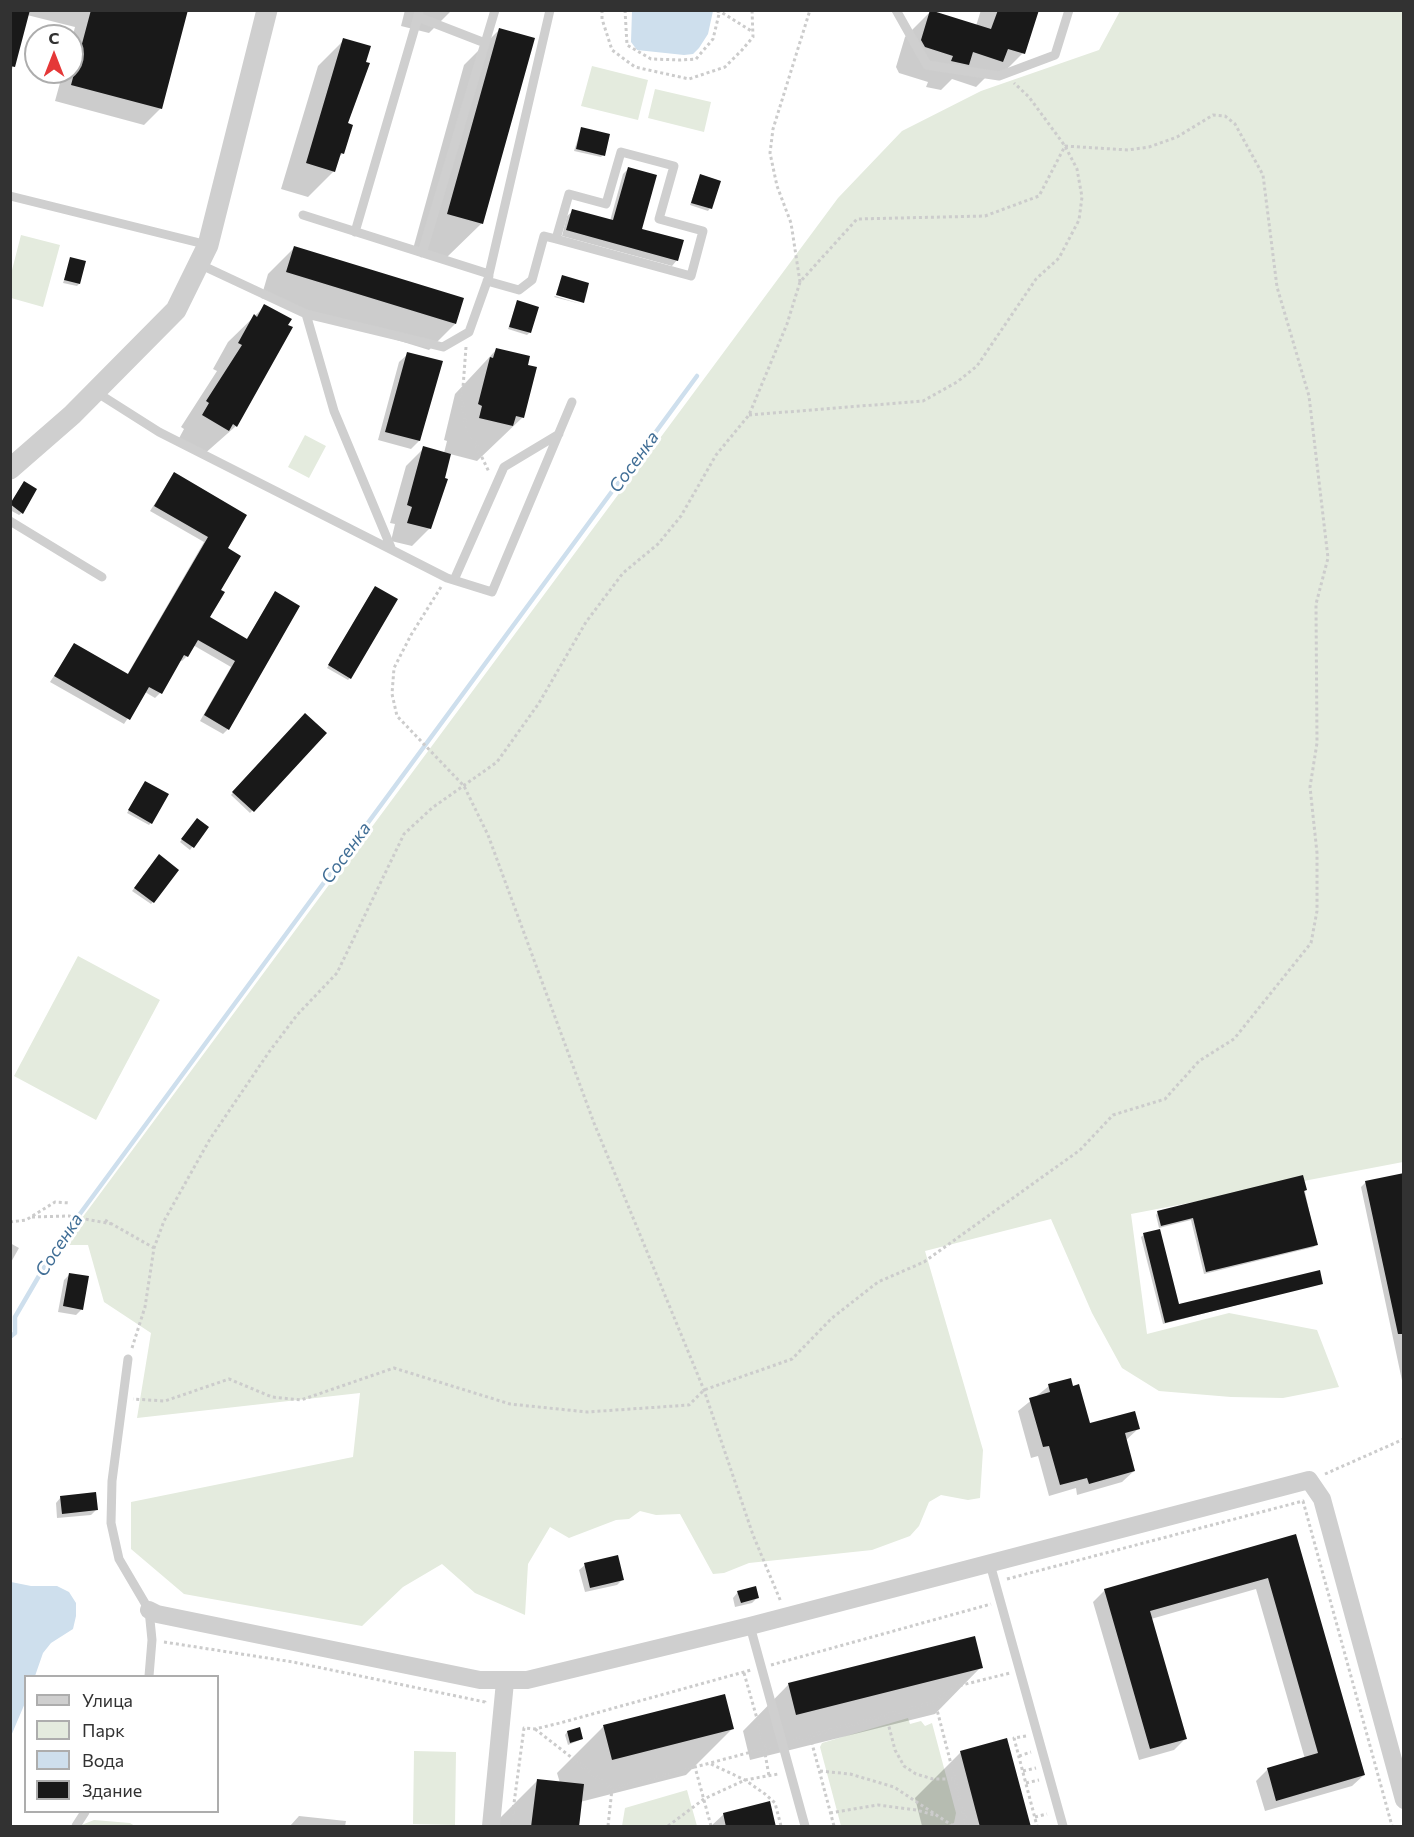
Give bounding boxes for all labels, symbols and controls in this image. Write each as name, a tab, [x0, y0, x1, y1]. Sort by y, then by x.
north arrow	[24, 24, 84, 84]
text: С	[49, 28, 59, 47]
water label: Сосенка	[604, 427, 664, 497]
water label: Сосенка	[316, 818, 376, 888]
water label: Сосенка	[31, 1209, 87, 1281]
legend	[24, 1675, 219, 1813]
text: Улица	[82, 1689, 133, 1711]
text: Парк	[82, 1719, 125, 1741]
text: Вода	[82, 1749, 124, 1771]
text: Здание	[82, 1779, 142, 1801]

